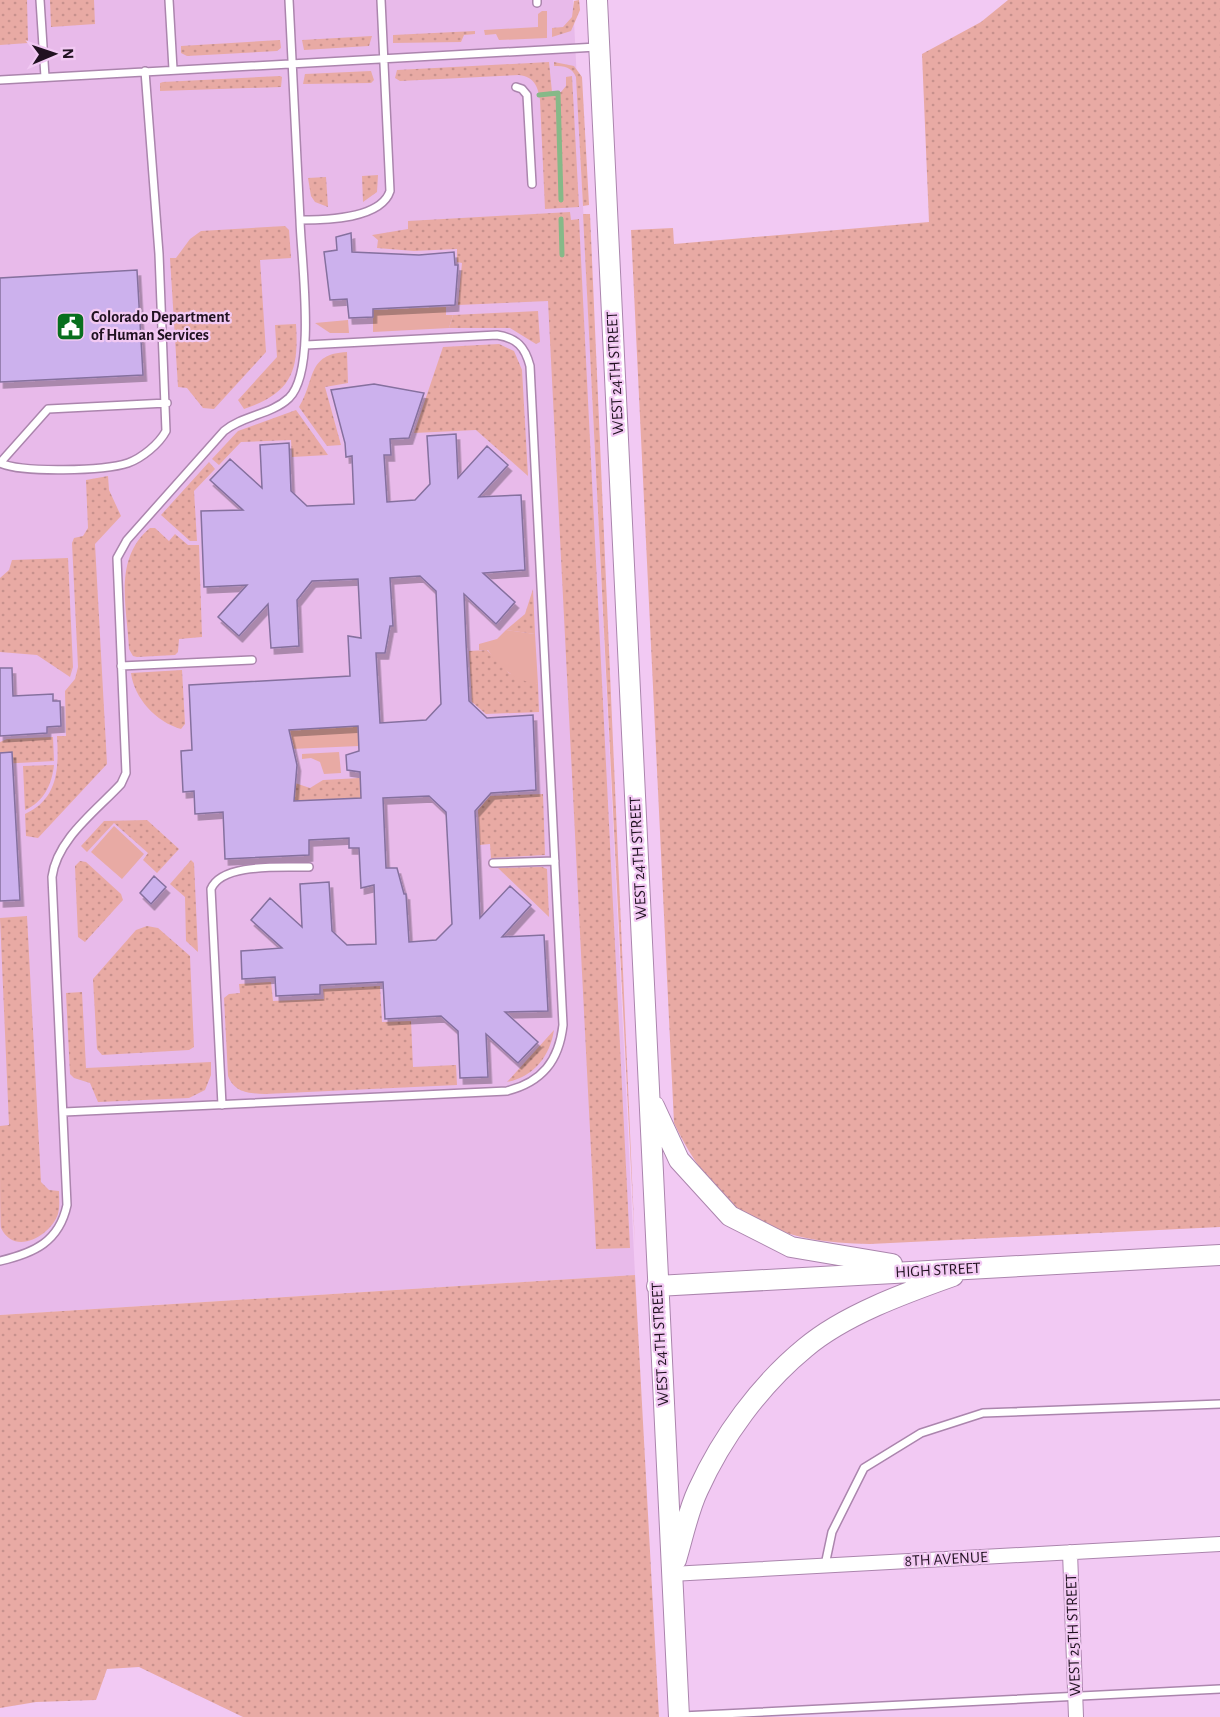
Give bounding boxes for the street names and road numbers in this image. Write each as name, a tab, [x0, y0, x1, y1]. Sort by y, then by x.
street label: WEST 24TH STREET	[604, 311, 626, 435]
street label: WEST 24TH STREET	[627, 796, 649, 920]
street label: HIGH STREET	[895, 1260, 981, 1280]
street label: WEST 24TH STREET	[649, 1282, 671, 1406]
street label: 8TH AVENUE	[904, 1549, 988, 1569]
street label: WEST 25TH STREET	[1063, 1573, 1083, 1696]

